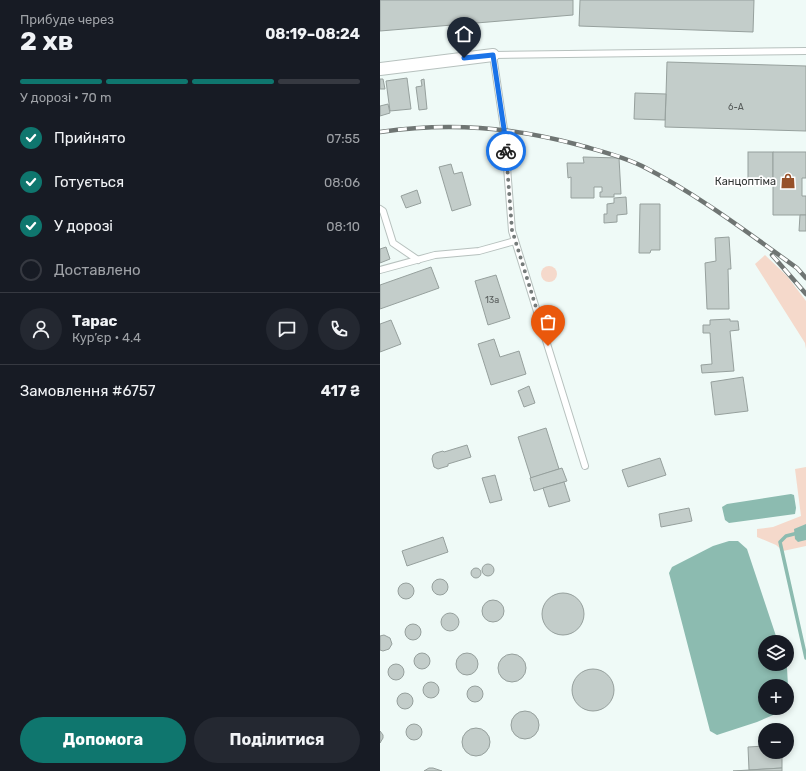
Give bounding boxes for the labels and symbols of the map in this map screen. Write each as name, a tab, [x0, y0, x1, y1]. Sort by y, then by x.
pin	[447, 17, 481, 58]
house number: 6-А	[728, 102, 744, 112]
courier	[486, 131, 526, 171]
shop icon: Канцоптіма	[779, 172, 797, 190]
place label: Канцоптіма	[715, 175, 776, 188]
house number: 13а	[485, 295, 499, 305]
pin	[531, 305, 565, 346]

